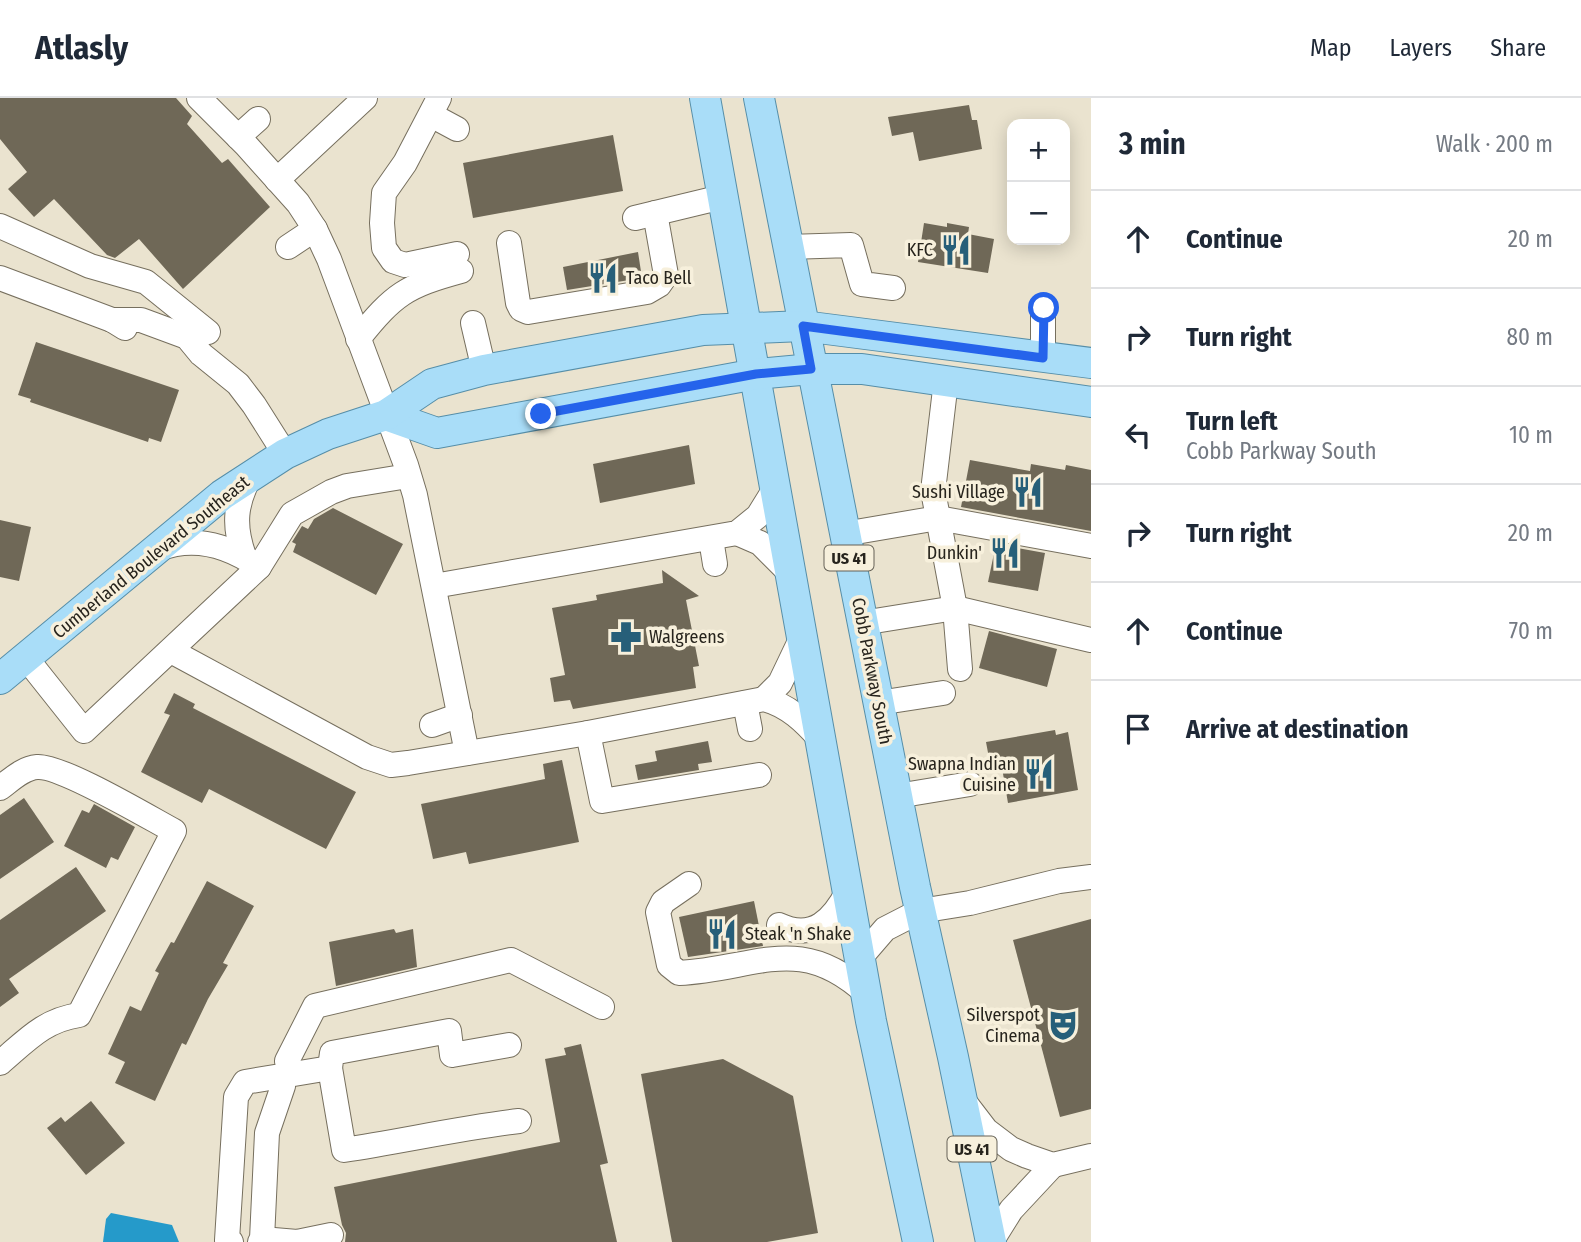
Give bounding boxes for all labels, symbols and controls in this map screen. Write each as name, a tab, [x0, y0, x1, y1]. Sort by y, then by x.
text: Atlasly	[35, 28, 128, 68]
text: Map	[1310, 34, 1352, 62]
text: Layers	[1390, 34, 1452, 62]
text: Share	[1490, 34, 1546, 62]
map controls	[1007, 119, 1070, 245]
button: +	[1007, 119, 1070, 182]
text: 3 min	[1119, 126, 1186, 162]
text: Walk · 200 m	[1436, 130, 1553, 158]
button: −	[1007, 182, 1070, 245]
icon: ahead	[1119, 220, 1157, 258]
text: Continue	[1186, 224, 1283, 255]
text: 20 m	[1508, 225, 1553, 253]
restaurant icon: KFC	[939, 233, 973, 267]
place label: KFC	[907, 239, 933, 261]
restaurant icon: Taco Bell	[586, 261, 620, 295]
place label: Taco Bell	[626, 267, 692, 289]
route start	[1028, 292, 1059, 323]
icon: right	[1119, 318, 1157, 356]
text: Turn right	[1186, 322, 1292, 353]
text: 80 m	[1506, 323, 1553, 351]
route end	[525, 398, 556, 429]
text: Turn left	[1186, 406, 1278, 437]
icon: left	[1119, 416, 1157, 454]
text: 10 m	[1509, 421, 1553, 449]
text: Cobb Parkway South	[1186, 437, 1377, 465]
street label: Cumberland Boulevard Southeast	[48, 471, 254, 643]
restaurant icon: Sushi Village	[1011, 475, 1045, 509]
place label: Sushi Village	[912, 481, 1005, 503]
icon: right	[1119, 514, 1157, 552]
text: Turn right	[1186, 518, 1292, 549]
text: 20 m	[1508, 519, 1553, 547]
restaurant icon: Dunkin'	[988, 536, 1022, 570]
place label: Dunkin'	[927, 542, 982, 564]
road number: US 41	[824, 545, 874, 570]
street label: Cobb Parkway South	[847, 596, 897, 746]
icon: ahead	[1119, 612, 1157, 650]
text: Continue	[1186, 616, 1283, 647]
text: 70 m	[1509, 617, 1553, 645]
pharmacy icon: Walgreens	[609, 620, 643, 654]
place label: Walgreens	[649, 626, 725, 648]
icon: arrive	[1119, 710, 1157, 748]
text: Arrive at destination	[1186, 714, 1409, 745]
place label: Swapna Indian Cuisine	[908, 753, 1016, 796]
restaurant icon: Swapna Indian Cuisine	[1022, 757, 1056, 791]
restaurant icon: Steak 'n Shake	[705, 917, 739, 951]
place label: Steak 'n Shake	[745, 923, 852, 945]
place label: Silverspot Cinema	[966, 1004, 1040, 1047]
theatre icon: Silverspot Cinema	[1046, 1008, 1080, 1042]
road number: US 41	[948, 1136, 996, 1162]

